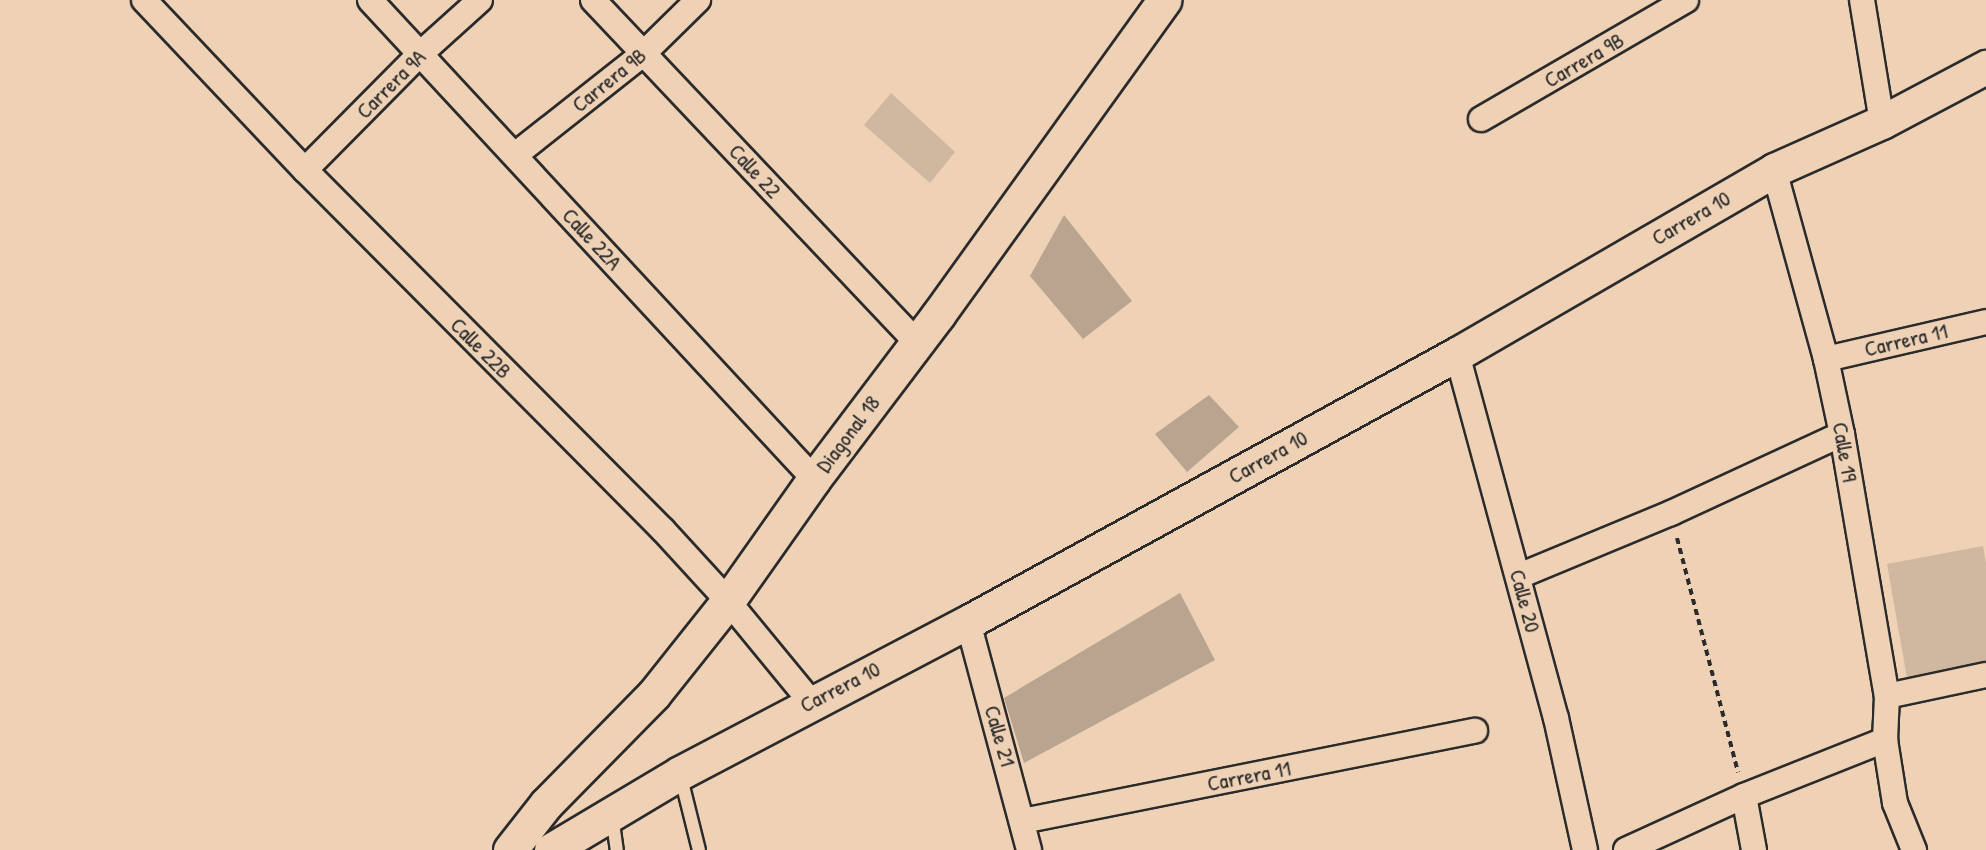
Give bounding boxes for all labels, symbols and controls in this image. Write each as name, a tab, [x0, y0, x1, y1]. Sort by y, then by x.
street label: Carrera 9B	[1539, 27, 1629, 93]
street label: Carrera 9B	[567, 42, 651, 118]
street label: Carrera 9A	[351, 44, 431, 124]
street label: Calle 22	[723, 138, 787, 204]
street label: Carrera 10	[1647, 185, 1735, 251]
street label: Calle 22A	[557, 202, 627, 276]
street label: Calle 22B	[445, 312, 517, 384]
street label: Carrera 11	[1862, 318, 1950, 362]
street label: Diagonal 18	[810, 390, 886, 478]
street label: Calle 19	[1827, 420, 1863, 484]
street label: Carrera 10	[1224, 425, 1312, 489]
street label: Calle 20	[1504, 567, 1546, 635]
street label: Carrera 10	[796, 656, 884, 718]
street label: Calle 21	[979, 702, 1021, 770]
street label: Carrera 11	[1205, 755, 1293, 797]

